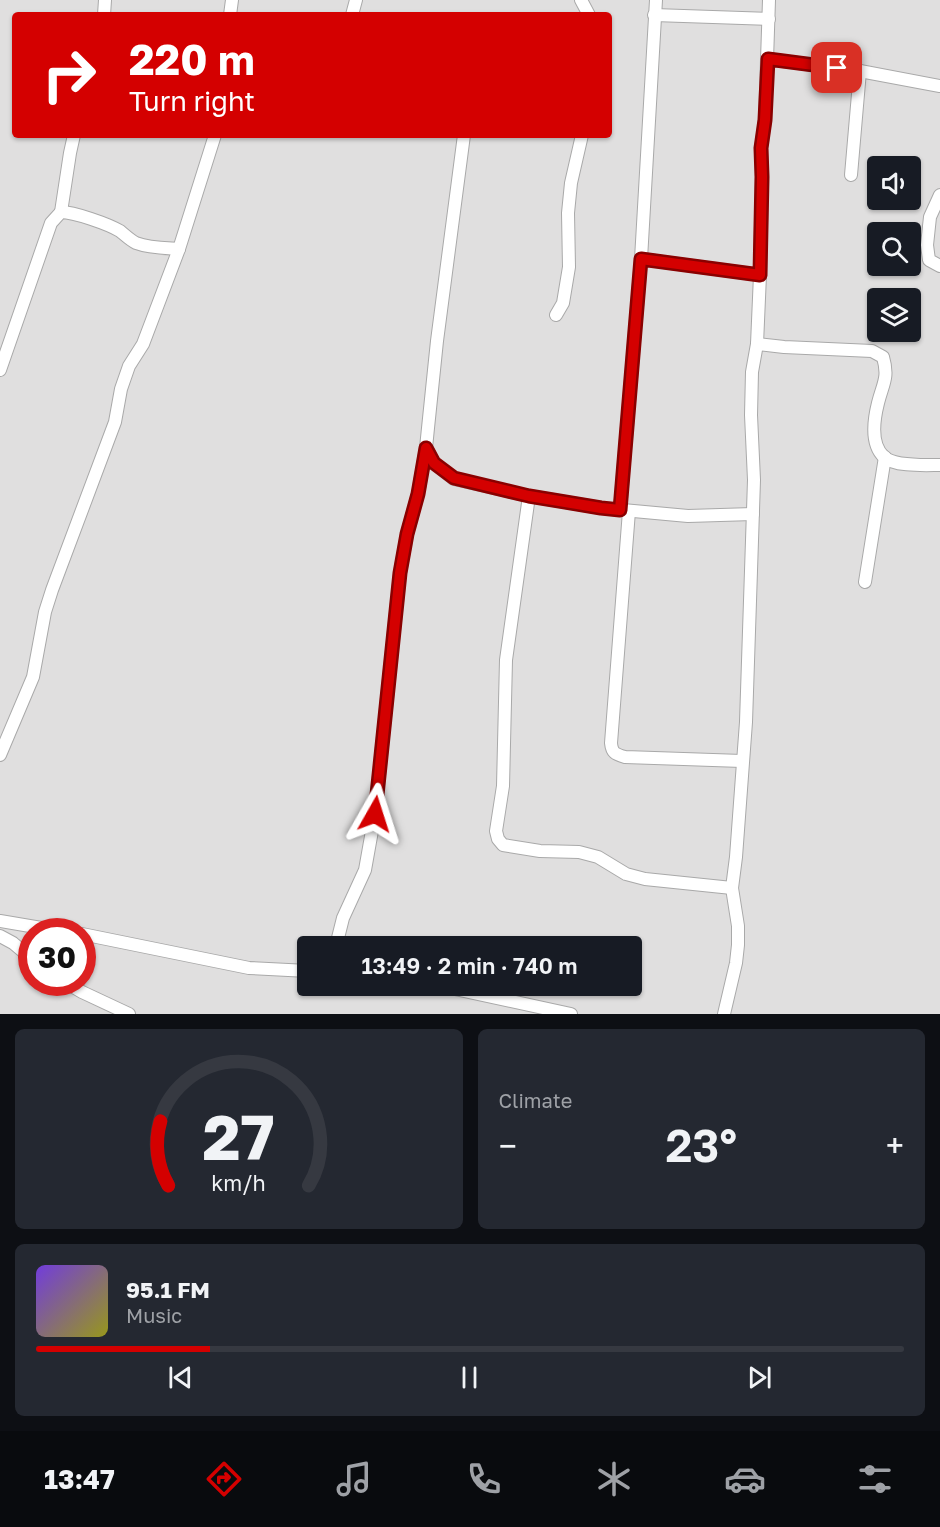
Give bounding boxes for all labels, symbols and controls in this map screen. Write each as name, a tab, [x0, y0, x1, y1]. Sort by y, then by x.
text: 220 m	[129, 34, 255, 84]
icon: right	[30, 36, 108, 114]
pin	[811, 42, 862, 93]
icon: arrive	[820, 51, 853, 84]
text: Turn right	[129, 85, 255, 117]
map controls	[867, 156, 921, 342]
button: sound	[867, 156, 921, 210]
button: search	[867, 222, 921, 276]
button: layers	[867, 288, 921, 342]
position arrow	[343, 782, 407, 846]
speed limit sign: 30	[18, 918, 96, 996]
text: 13:49 · 2 min · 740 m	[361, 952, 578, 979]
text: Climate	[499, 1088, 572, 1112]
text: 27	[203, 1099, 275, 1174]
text: 23°	[665, 1118, 737, 1172]
text: −	[499, 1126, 517, 1165]
text: +	[886, 1126, 904, 1165]
text: km/h	[211, 1170, 266, 1196]
text: 95.1 FM	[126, 1276, 210, 1303]
text: Music	[126, 1303, 182, 1327]
icon: previous	[164, 1361, 197, 1394]
icon: pause	[453, 1361, 486, 1394]
icon: next	[743, 1361, 776, 1394]
icon: directions	[203, 1458, 245, 1500]
icon: music	[333, 1458, 375, 1500]
icon: phone	[463, 1458, 505, 1500]
icon: climate	[593, 1458, 635, 1500]
icon: car	[724, 1458, 766, 1500]
icon: filters	[854, 1458, 896, 1500]
text: 13:47	[44, 1463, 115, 1495]

